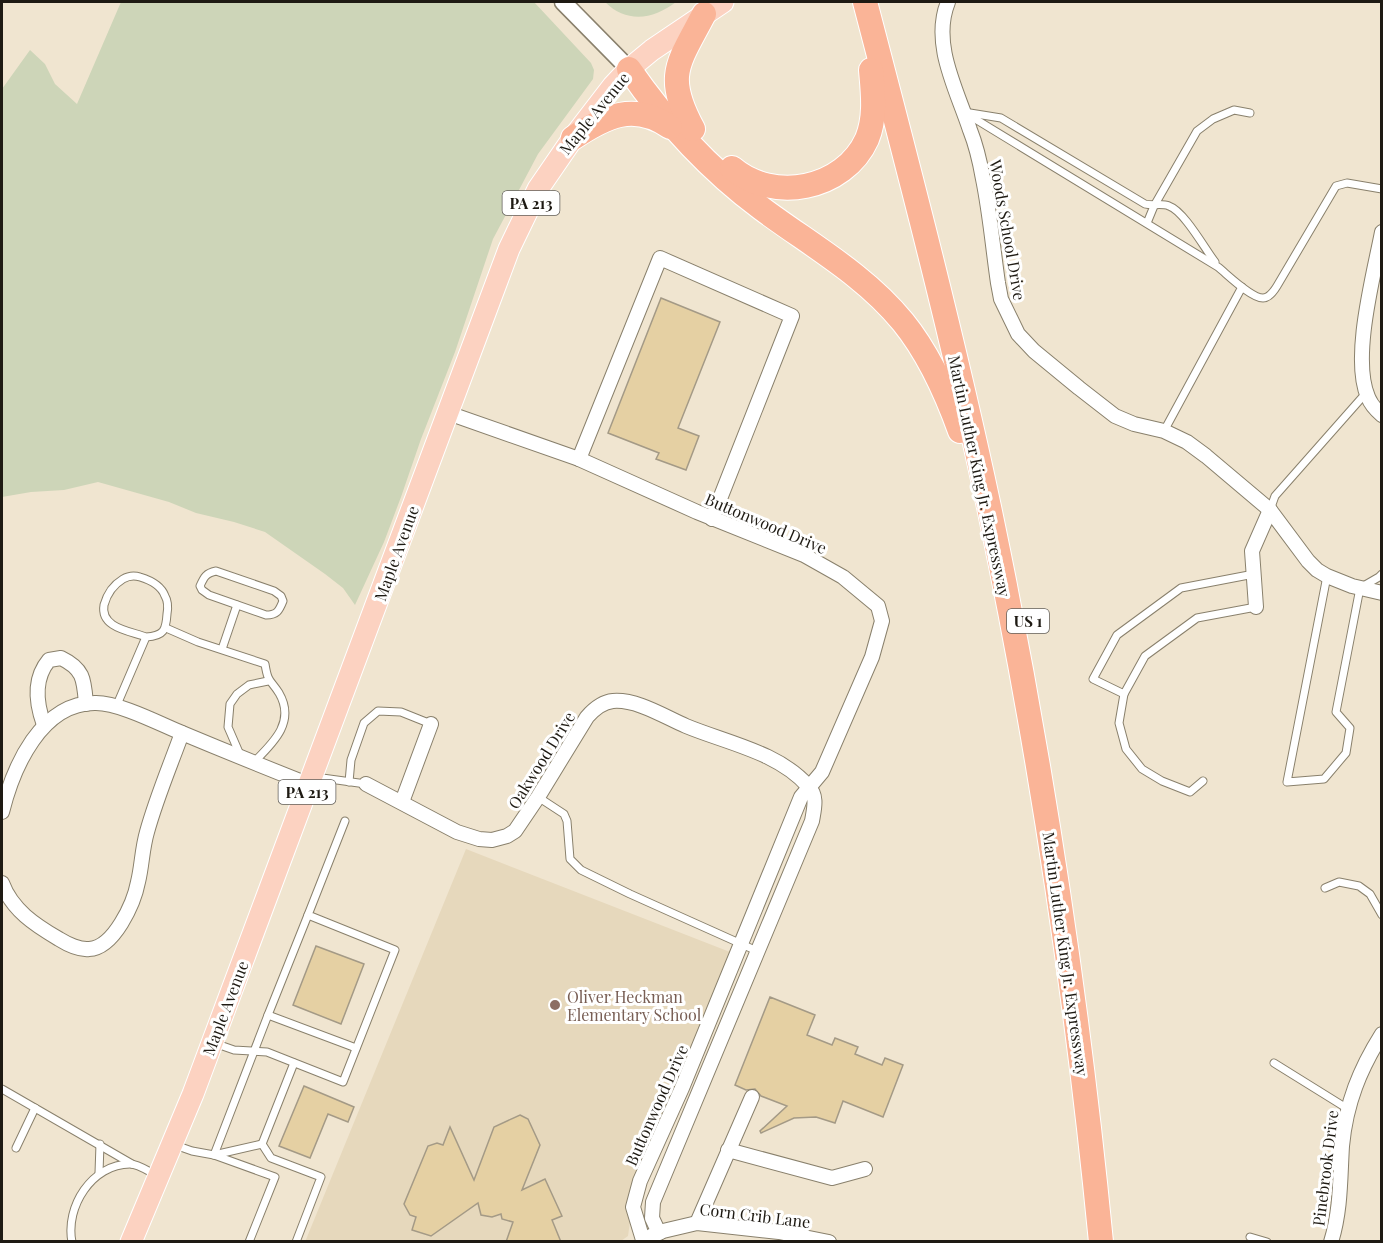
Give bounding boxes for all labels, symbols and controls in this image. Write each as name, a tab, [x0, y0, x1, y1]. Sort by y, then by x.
street label: Maple Avenue	[554, 68, 634, 158]
street label: Woods School Drive	[985, 157, 1031, 302]
road number: PA 213	[502, 191, 560, 215]
street label: Martin Luther King Jr. Expressway	[944, 353, 1016, 599]
street label: Buttonwood Drive	[702, 488, 830, 558]
street label: Maple Avenue	[369, 502, 423, 604]
road number: US 1	[1007, 609, 1049, 633]
street label: Oakwood Drive	[503, 707, 579, 813]
road number: PA 213	[278, 780, 336, 804]
street label: Martin Luther King Jr. Expressway	[1038, 830, 1094, 1078]
street label: Maple Avenue	[197, 958, 253, 1058]
place label: Oliver Heckman Elementary School	[567, 986, 702, 1025]
marker: Oliver Heckman Elementary School	[548, 998, 562, 1012]
street label: Buttonwood Drive	[620, 1041, 692, 1169]
street label: Pinebrook Drive	[1307, 1109, 1343, 1227]
street label: Corn Crib Lane	[699, 1198, 811, 1232]

